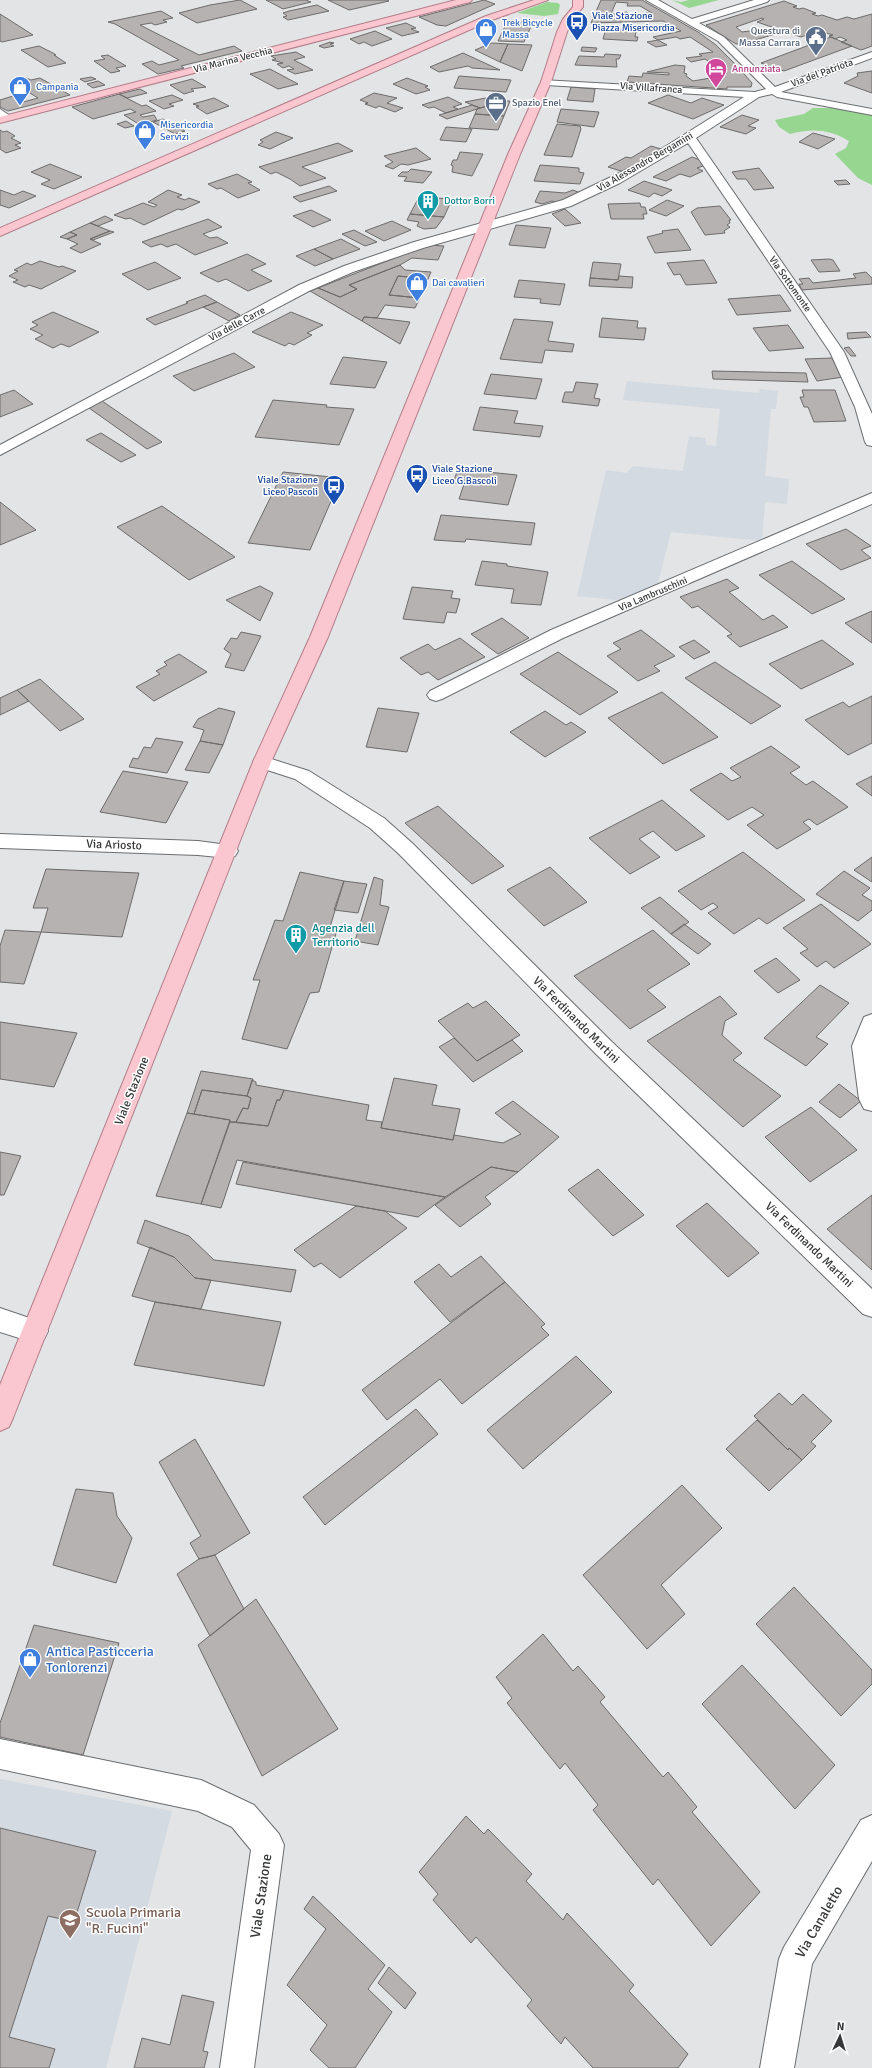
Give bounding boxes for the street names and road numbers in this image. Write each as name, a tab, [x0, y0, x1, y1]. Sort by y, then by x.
street label: Via Marina Vecchia	[192, 44, 274, 76]
street label: Via del Patriota	[789, 56, 855, 90]
street label: Via Villafranca	[619, 80, 683, 96]
street label: Via Alessandro Bergamini	[595, 130, 695, 194]
street label: Via Sottomonte	[766, 254, 814, 314]
street label: Via delle Carre	[207, 304, 267, 344]
street label: Via Lambruschini	[617, 574, 689, 614]
street label: Via Ariosto	[86, 837, 142, 853]
street label: Via Ferdinando Martini	[529, 973, 623, 1067]
street label: Viale Stazione	[111, 1055, 153, 1127]
street label: Via Ferdinando Martini	[762, 1199, 856, 1291]
street label: Viale Stazione	[247, 1853, 275, 1939]
street label: Via Canaletto	[792, 1883, 846, 1961]

